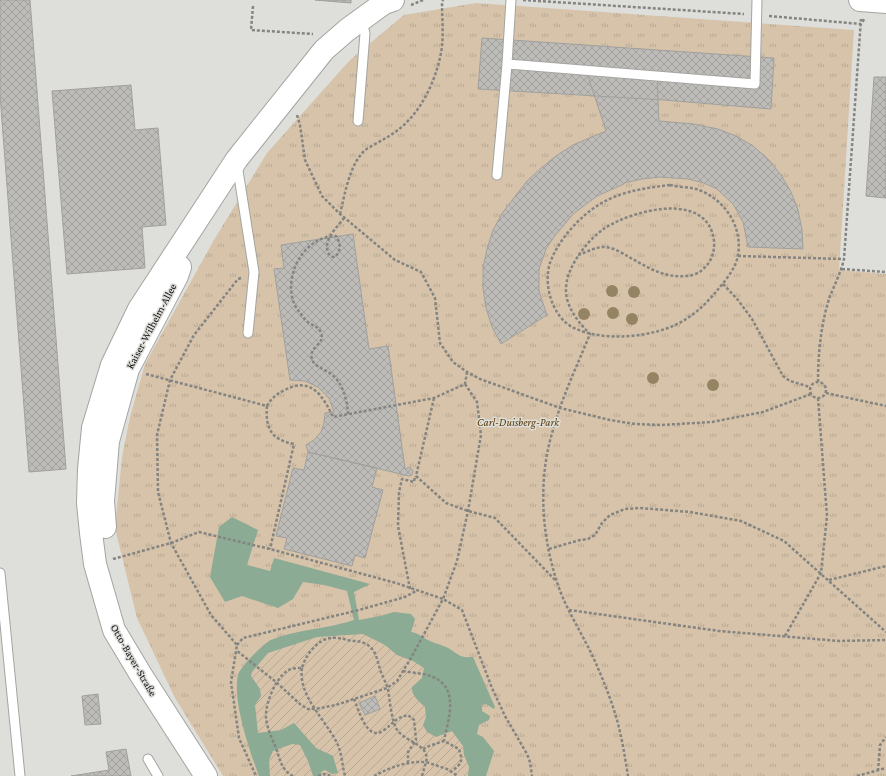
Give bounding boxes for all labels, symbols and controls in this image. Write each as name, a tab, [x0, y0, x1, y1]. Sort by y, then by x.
street label: Kaiser-Wilhelm-Allee	[123, 281, 179, 371]
park label: Carl-Duisberg-Park	[477, 416, 560, 429]
street label: Otto-Bayer-Straße	[108, 622, 160, 699]

